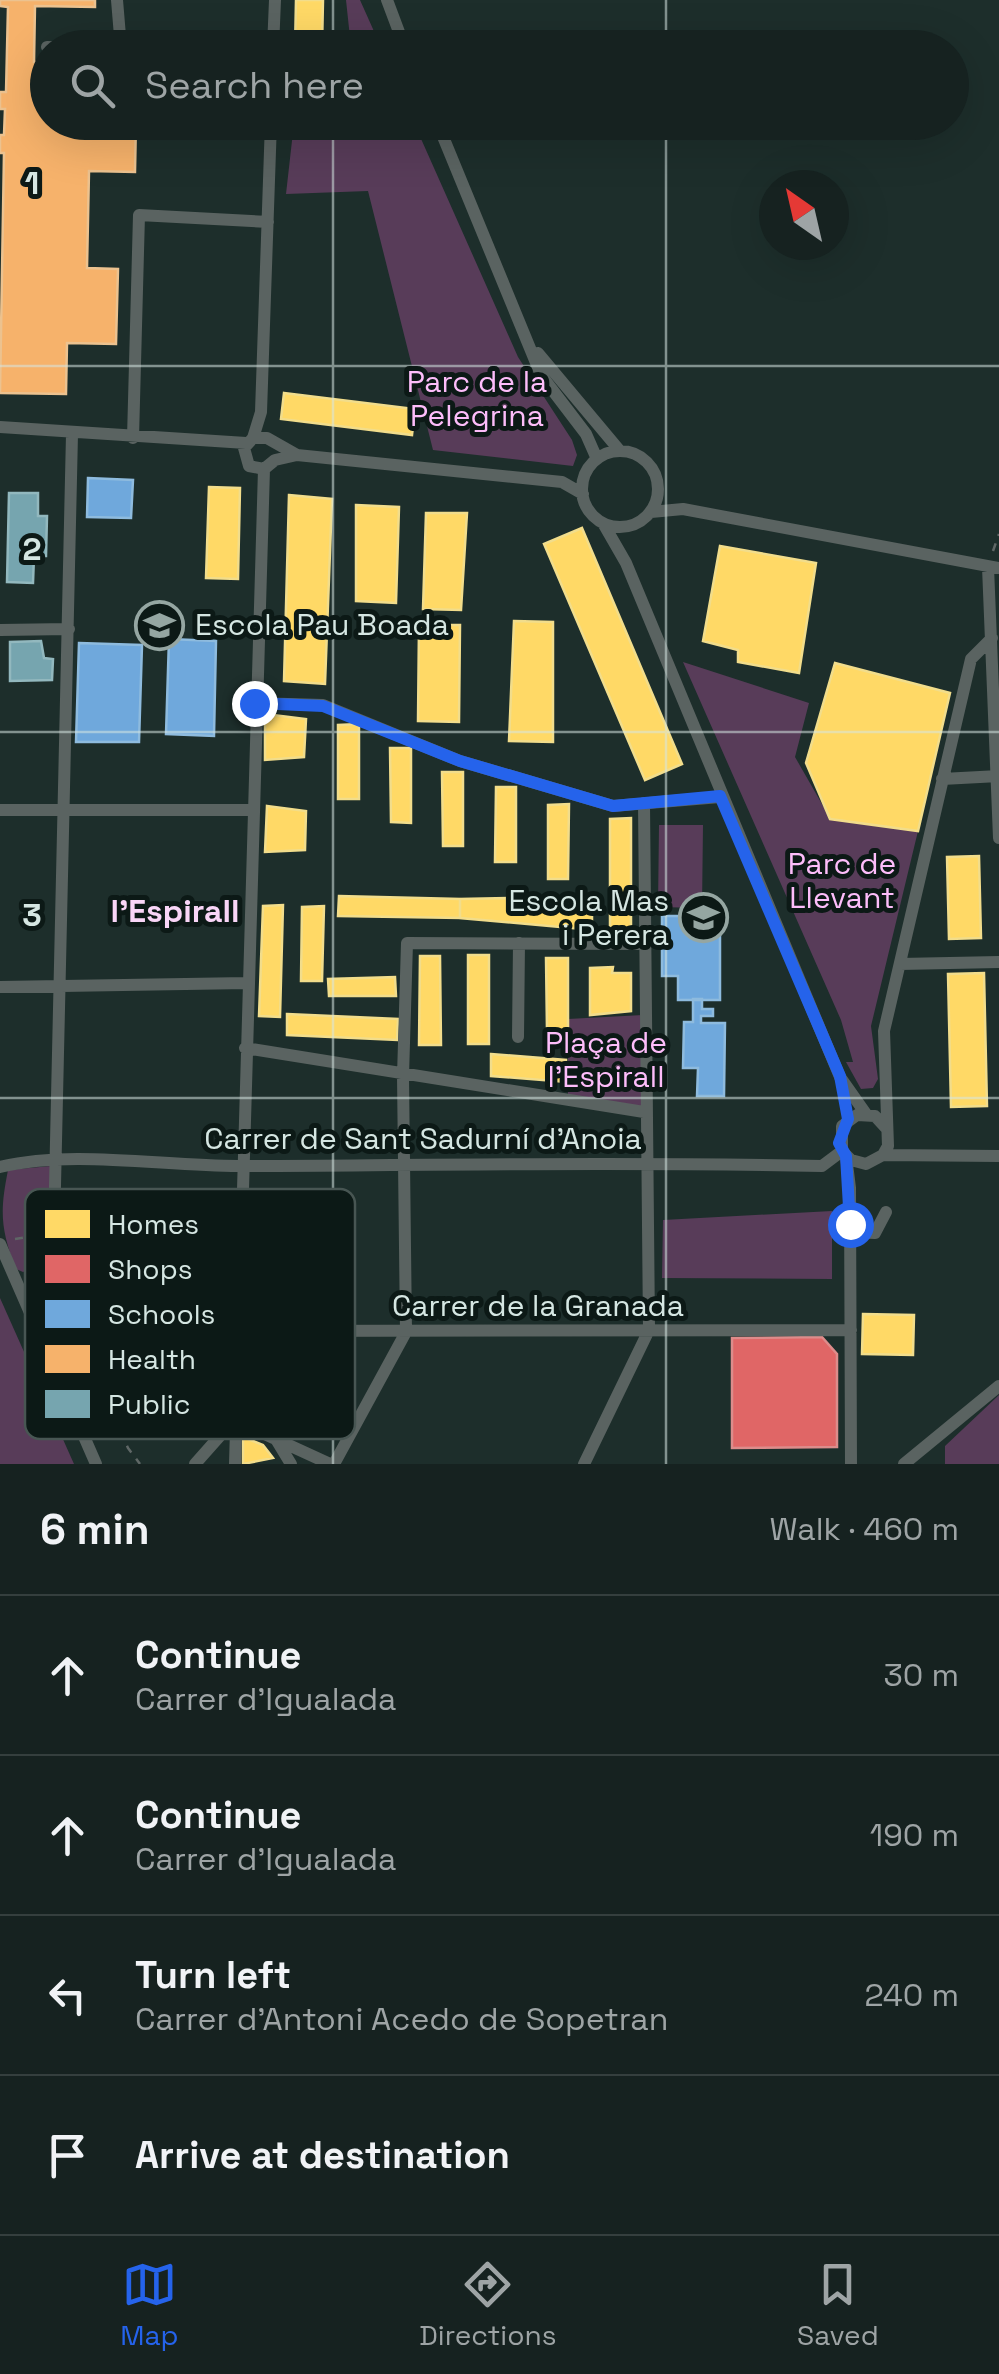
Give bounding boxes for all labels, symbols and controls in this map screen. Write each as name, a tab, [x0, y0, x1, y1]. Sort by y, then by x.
search box	[30, 30, 969, 140]
icon: search	[65, 58, 120, 113]
text: Search here	[145, 61, 364, 109]
text: 1	[25, 163, 39, 203]
north arrow	[759, 170, 849, 260]
park label: Parc de la Pelegrina	[407, 362, 547, 435]
text: 2	[22, 529, 42, 569]
school or university icon: Escola Pau Boada	[134, 599, 186, 651]
place label: Escola Pau Boada	[195, 605, 449, 644]
route end	[232, 681, 278, 727]
park label: Parc de Llevant	[788, 844, 896, 917]
place label: Escola Mas i Perera	[509, 881, 669, 954]
district label: l'Espirall	[110, 891, 240, 931]
school or university icon: Escola Mas i Perera	[678, 892, 730, 944]
text: 3	[22, 895, 42, 935]
park label: Plaça de l'Espirall	[545, 1023, 667, 1096]
street label: Carrer de Sant Sadurní d'Anoia	[204, 1119, 642, 1158]
legend	[25, 1189, 355, 1439]
route start	[828, 1202, 874, 1248]
text: Homes	[108, 1206, 199, 1242]
text: Shops	[108, 1251, 192, 1287]
street label: Carrer de la Granada	[392, 1286, 684, 1325]
text: Schools	[108, 1296, 215, 1332]
text: Health	[108, 1341, 196, 1377]
text: Public	[108, 1386, 190, 1422]
text: 6 min	[40, 1503, 150, 1556]
text: Walk · 460 m	[770, 1509, 959, 1549]
text: Continue	[135, 1631, 301, 1679]
icon: ahead	[40, 1648, 95, 1703]
text: 30 m	[883, 1655, 959, 1695]
text: Carrer d'Igualada	[135, 1679, 397, 1719]
text: Continue	[135, 1791, 301, 1839]
icon: ahead	[40, 1808, 95, 1863]
text: 190 m	[870, 1815, 959, 1855]
text: Carrer d'Igualada	[135, 1839, 397, 1879]
text: Turn left	[135, 1951, 291, 1999]
icon: left	[40, 1968, 95, 2023]
text: 240 m	[864, 1975, 959, 2015]
text: Carrer d'Antoni Acedo de Sopetran	[135, 1999, 668, 2039]
icon: arrive	[40, 2128, 95, 2183]
text: Arrive at destination	[135, 2131, 510, 2179]
tab: Map	[120, 2257, 179, 2353]
tab: Directions	[419, 2257, 556, 2353]
tab: Saved	[797, 2257, 879, 2353]

